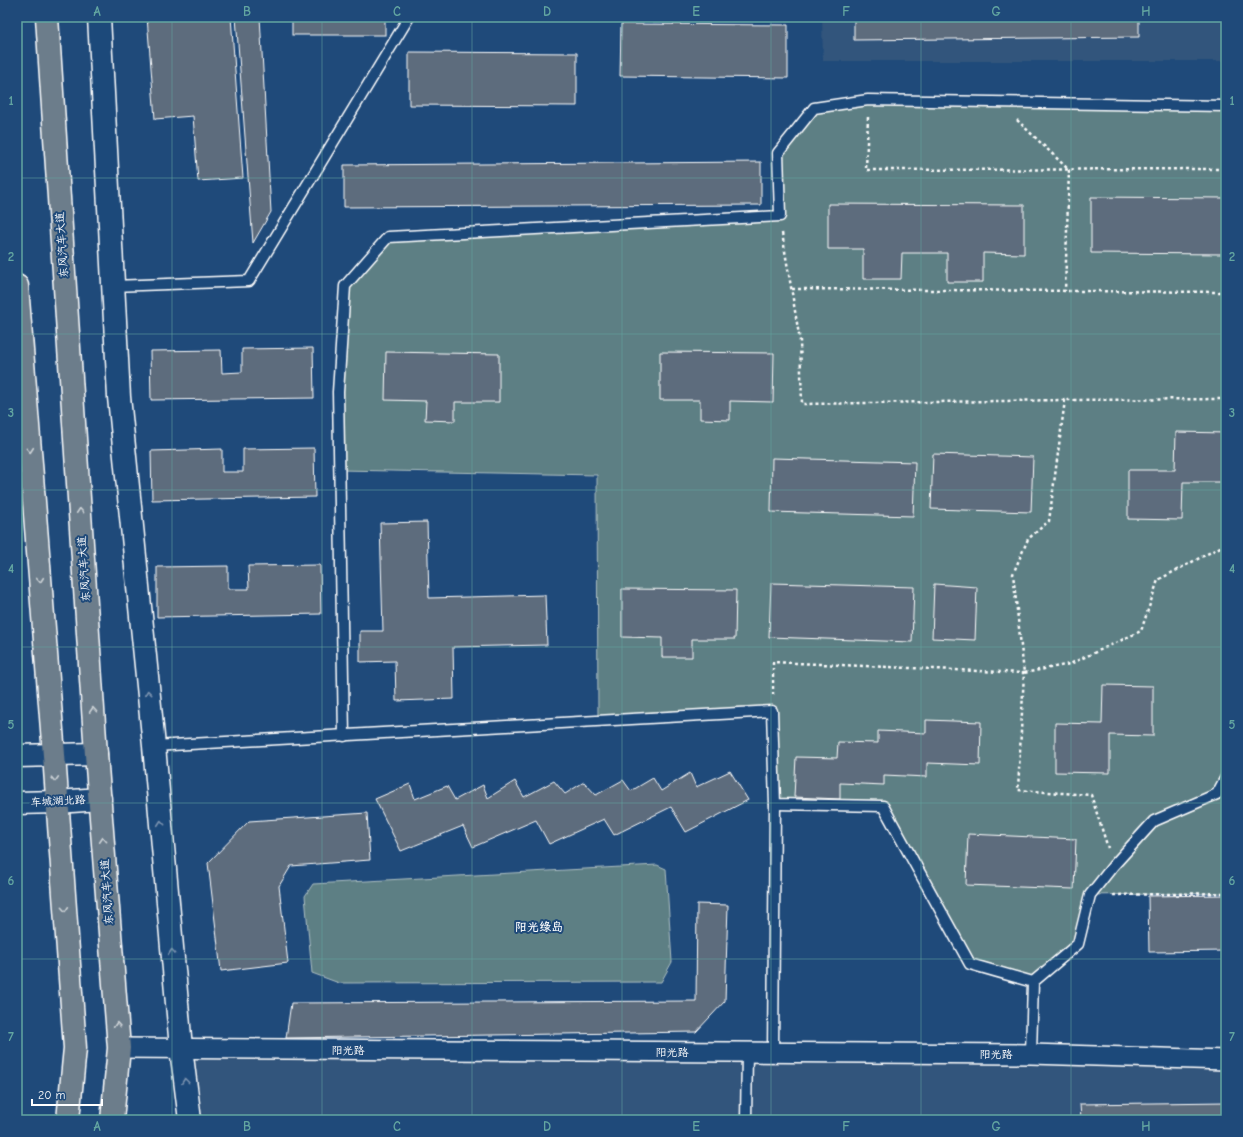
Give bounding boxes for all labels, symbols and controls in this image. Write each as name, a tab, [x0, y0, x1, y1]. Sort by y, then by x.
text: A	[93, 4, 101, 19]
text: B	[243, 4, 251, 19]
text: C	[393, 4, 401, 19]
text: D	[543, 4, 551, 19]
text: E	[692, 4, 700, 19]
text: F	[842, 4, 850, 19]
text: G	[991, 4, 1001, 19]
text: H	[1141, 4, 1151, 19]
text: 1	[8, 93, 14, 108]
text: 1	[1229, 93, 1235, 108]
street label: 东风汽车大道	[53, 212, 71, 278]
text: 2	[8, 249, 14, 264]
text: 2	[1229, 249, 1235, 264]
text: 3	[8, 405, 14, 420]
text: 3	[1229, 405, 1235, 420]
one-way arrow	[25, 447, 34, 453]
one-way arrow	[76, 508, 84, 514]
street label: 东风汽车大道	[75, 536, 93, 602]
text: 4	[8, 561, 14, 576]
text: 4	[1229, 561, 1235, 576]
one-way arrow	[36, 577, 45, 583]
one-way arrow	[144, 690, 153, 696]
one-way arrow	[89, 707, 98, 713]
text: 5	[8, 717, 15, 732]
text: 5	[1229, 717, 1236, 732]
one-way arrow	[51, 776, 60, 782]
street label: 车城湖北路	[30, 793, 86, 809]
one-way arrow	[156, 819, 165, 826]
one-way arrow	[98, 837, 107, 843]
street label: 东风汽车大道	[98, 859, 116, 925]
text: 6	[8, 873, 15, 888]
text: 6	[1229, 873, 1236, 888]
one-way arrow	[60, 906, 69, 912]
district label: 阳光绿岛	[515, 920, 563, 934]
one-way arrow	[168, 949, 177, 955]
one-way arrow	[113, 1022, 122, 1028]
text: 7	[8, 1029, 14, 1044]
text: 7	[1229, 1029, 1235, 1044]
street label: 阳光路	[332, 1044, 365, 1057]
street label: 阳光路	[656, 1046, 689, 1059]
street label: 阳光路	[980, 1048, 1013, 1061]
one-way arrow	[181, 1078, 190, 1084]
scale bar	[32, 1081, 102, 1107]
text: 20 m	[38, 1088, 66, 1102]
text: A	[93, 1119, 101, 1134]
text: B	[243, 1119, 251, 1134]
text: C	[393, 1119, 401, 1134]
text: D	[543, 1119, 551, 1134]
text: E	[692, 1119, 700, 1134]
text: F	[842, 1119, 850, 1134]
text: G	[991, 1119, 1001, 1134]
text: H	[1141, 1119, 1151, 1134]

